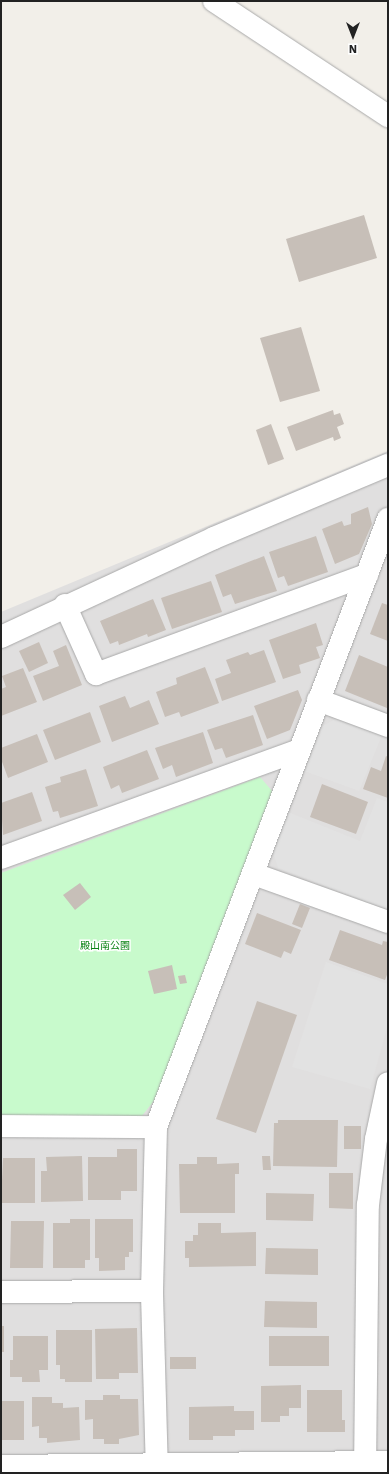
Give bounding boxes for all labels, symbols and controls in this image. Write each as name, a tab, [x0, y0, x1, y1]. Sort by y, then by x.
north arrow	[333, 16, 373, 56]
text: N	[349, 42, 357, 55]
park label: 殿山南公園	[80, 940, 130, 952]

